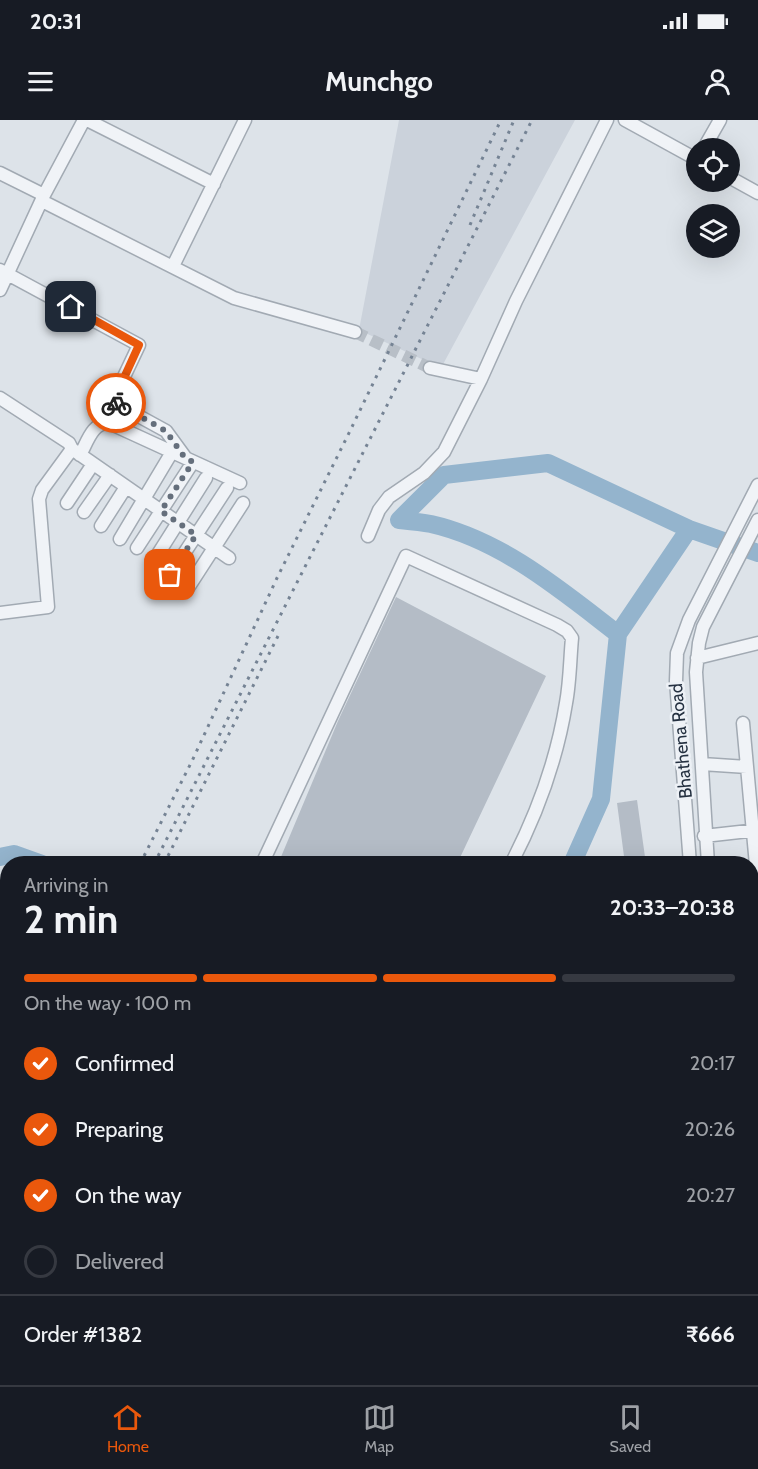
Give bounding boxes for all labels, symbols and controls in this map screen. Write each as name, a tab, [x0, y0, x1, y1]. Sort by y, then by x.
text: 20:31	[30, 8, 82, 35]
icon: menu	[24, 65, 57, 98]
text: Munchgo	[325, 65, 433, 98]
icon: person	[701, 65, 734, 98]
map controls	[686, 138, 740, 258]
button: locate	[686, 138, 740, 192]
button: layers	[686, 204, 740, 258]
pin	[45, 281, 96, 332]
icon: home	[54, 290, 87, 323]
courier	[86, 373, 146, 433]
icon: bike	[100, 387, 133, 420]
pin	[144, 549, 195, 600]
icon: bag	[153, 558, 186, 591]
street label: Bhathena Road	[665, 682, 697, 800]
text: Arriving in	[24, 873, 108, 897]
text: 20:33–20:38	[610, 894, 735, 921]
text: 2 min	[24, 895, 118, 943]
text: On the way · 100 m	[24, 991, 191, 1015]
icon: check	[24, 1047, 57, 1080]
text: Confirmed	[75, 1050, 174, 1077]
text: 20:17	[690, 1051, 735, 1075]
icon: check	[24, 1113, 57, 1146]
text: Preparing	[75, 1116, 163, 1143]
text: 20:26	[685, 1117, 735, 1141]
icon: check	[24, 1179, 57, 1212]
text: On the way	[75, 1182, 182, 1209]
text: 20:27	[686, 1183, 735, 1207]
text: Delivered	[75, 1248, 164, 1275]
text: Order #1382	[24, 1321, 142, 1348]
text: ₹666	[686, 1321, 735, 1348]
tab: Home	[107, 1401, 149, 1456]
tab: Map	[363, 1401, 396, 1456]
tab: Saved	[610, 1401, 651, 1456]

